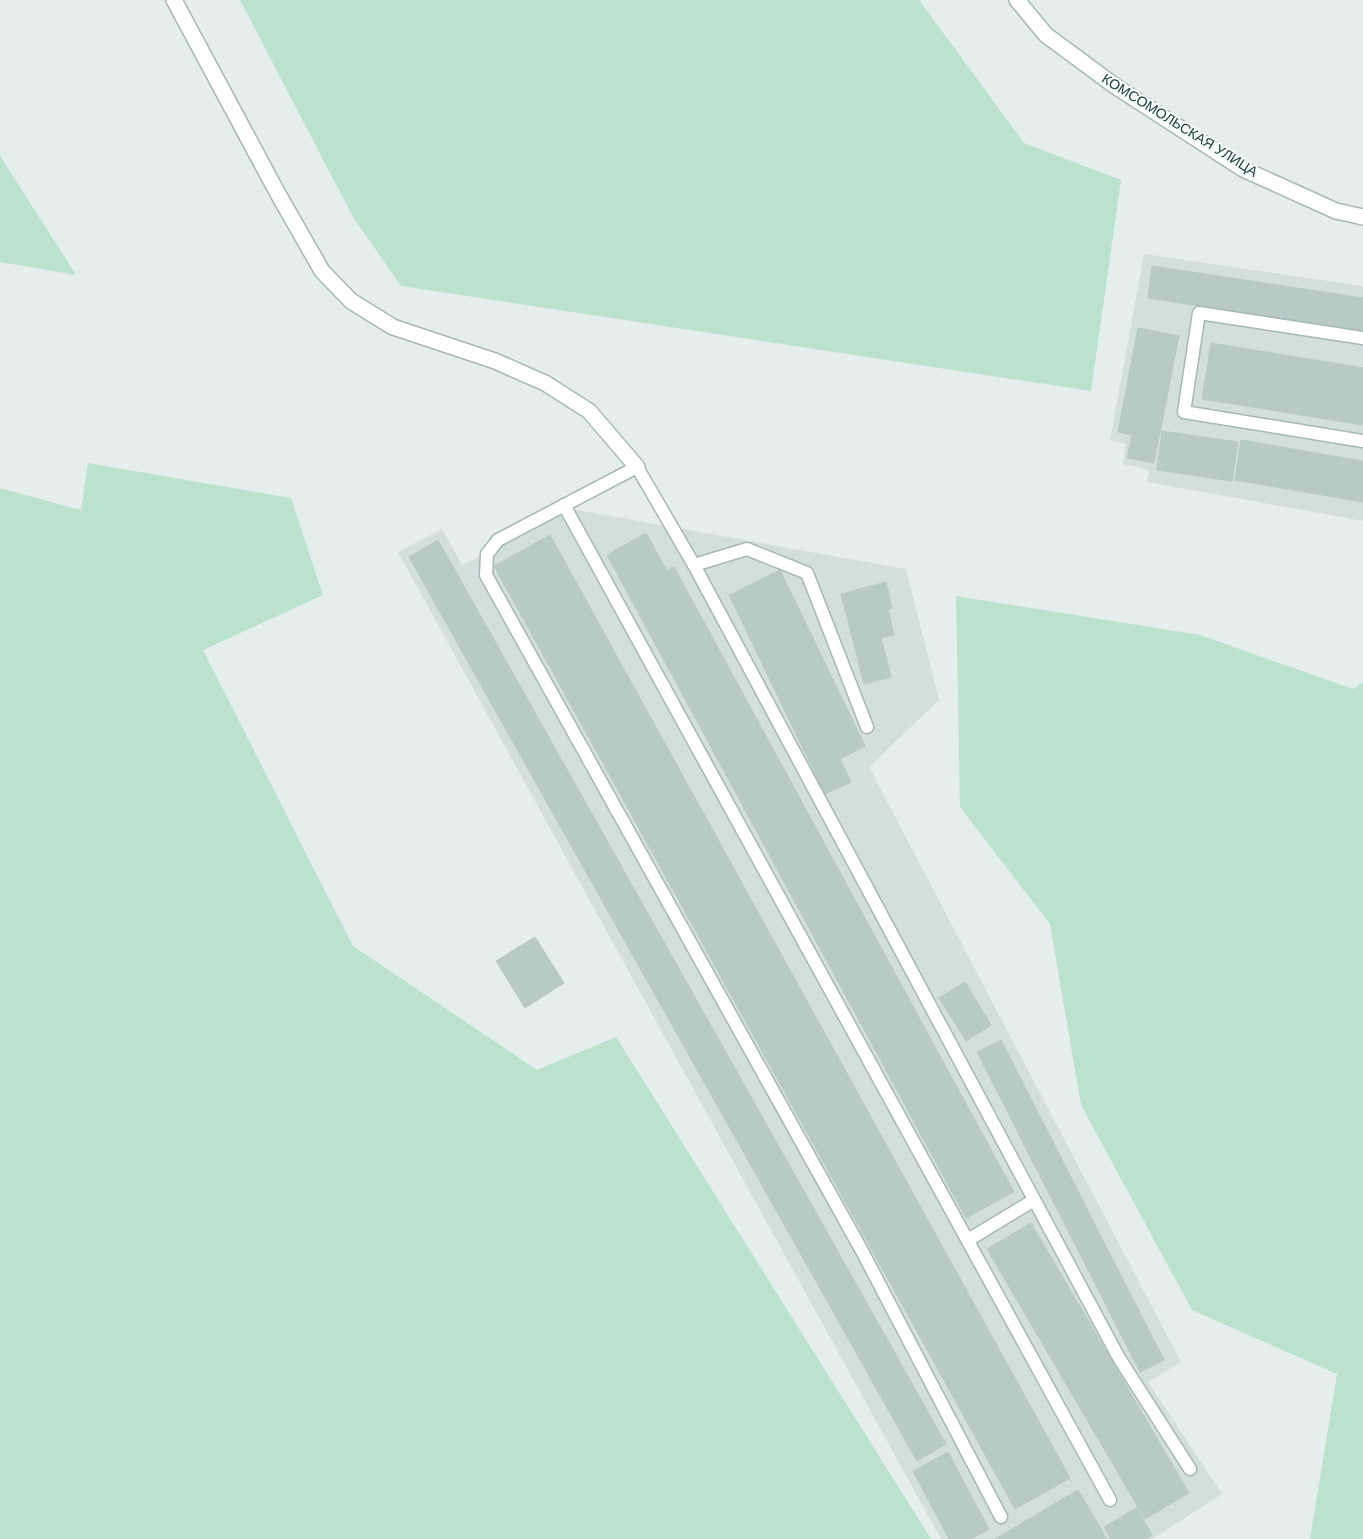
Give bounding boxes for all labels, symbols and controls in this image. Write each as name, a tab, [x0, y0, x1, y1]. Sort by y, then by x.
street label: КОМСОМОЛЬСКАЯ УЛИЦА	[1099, 70, 1261, 180]

